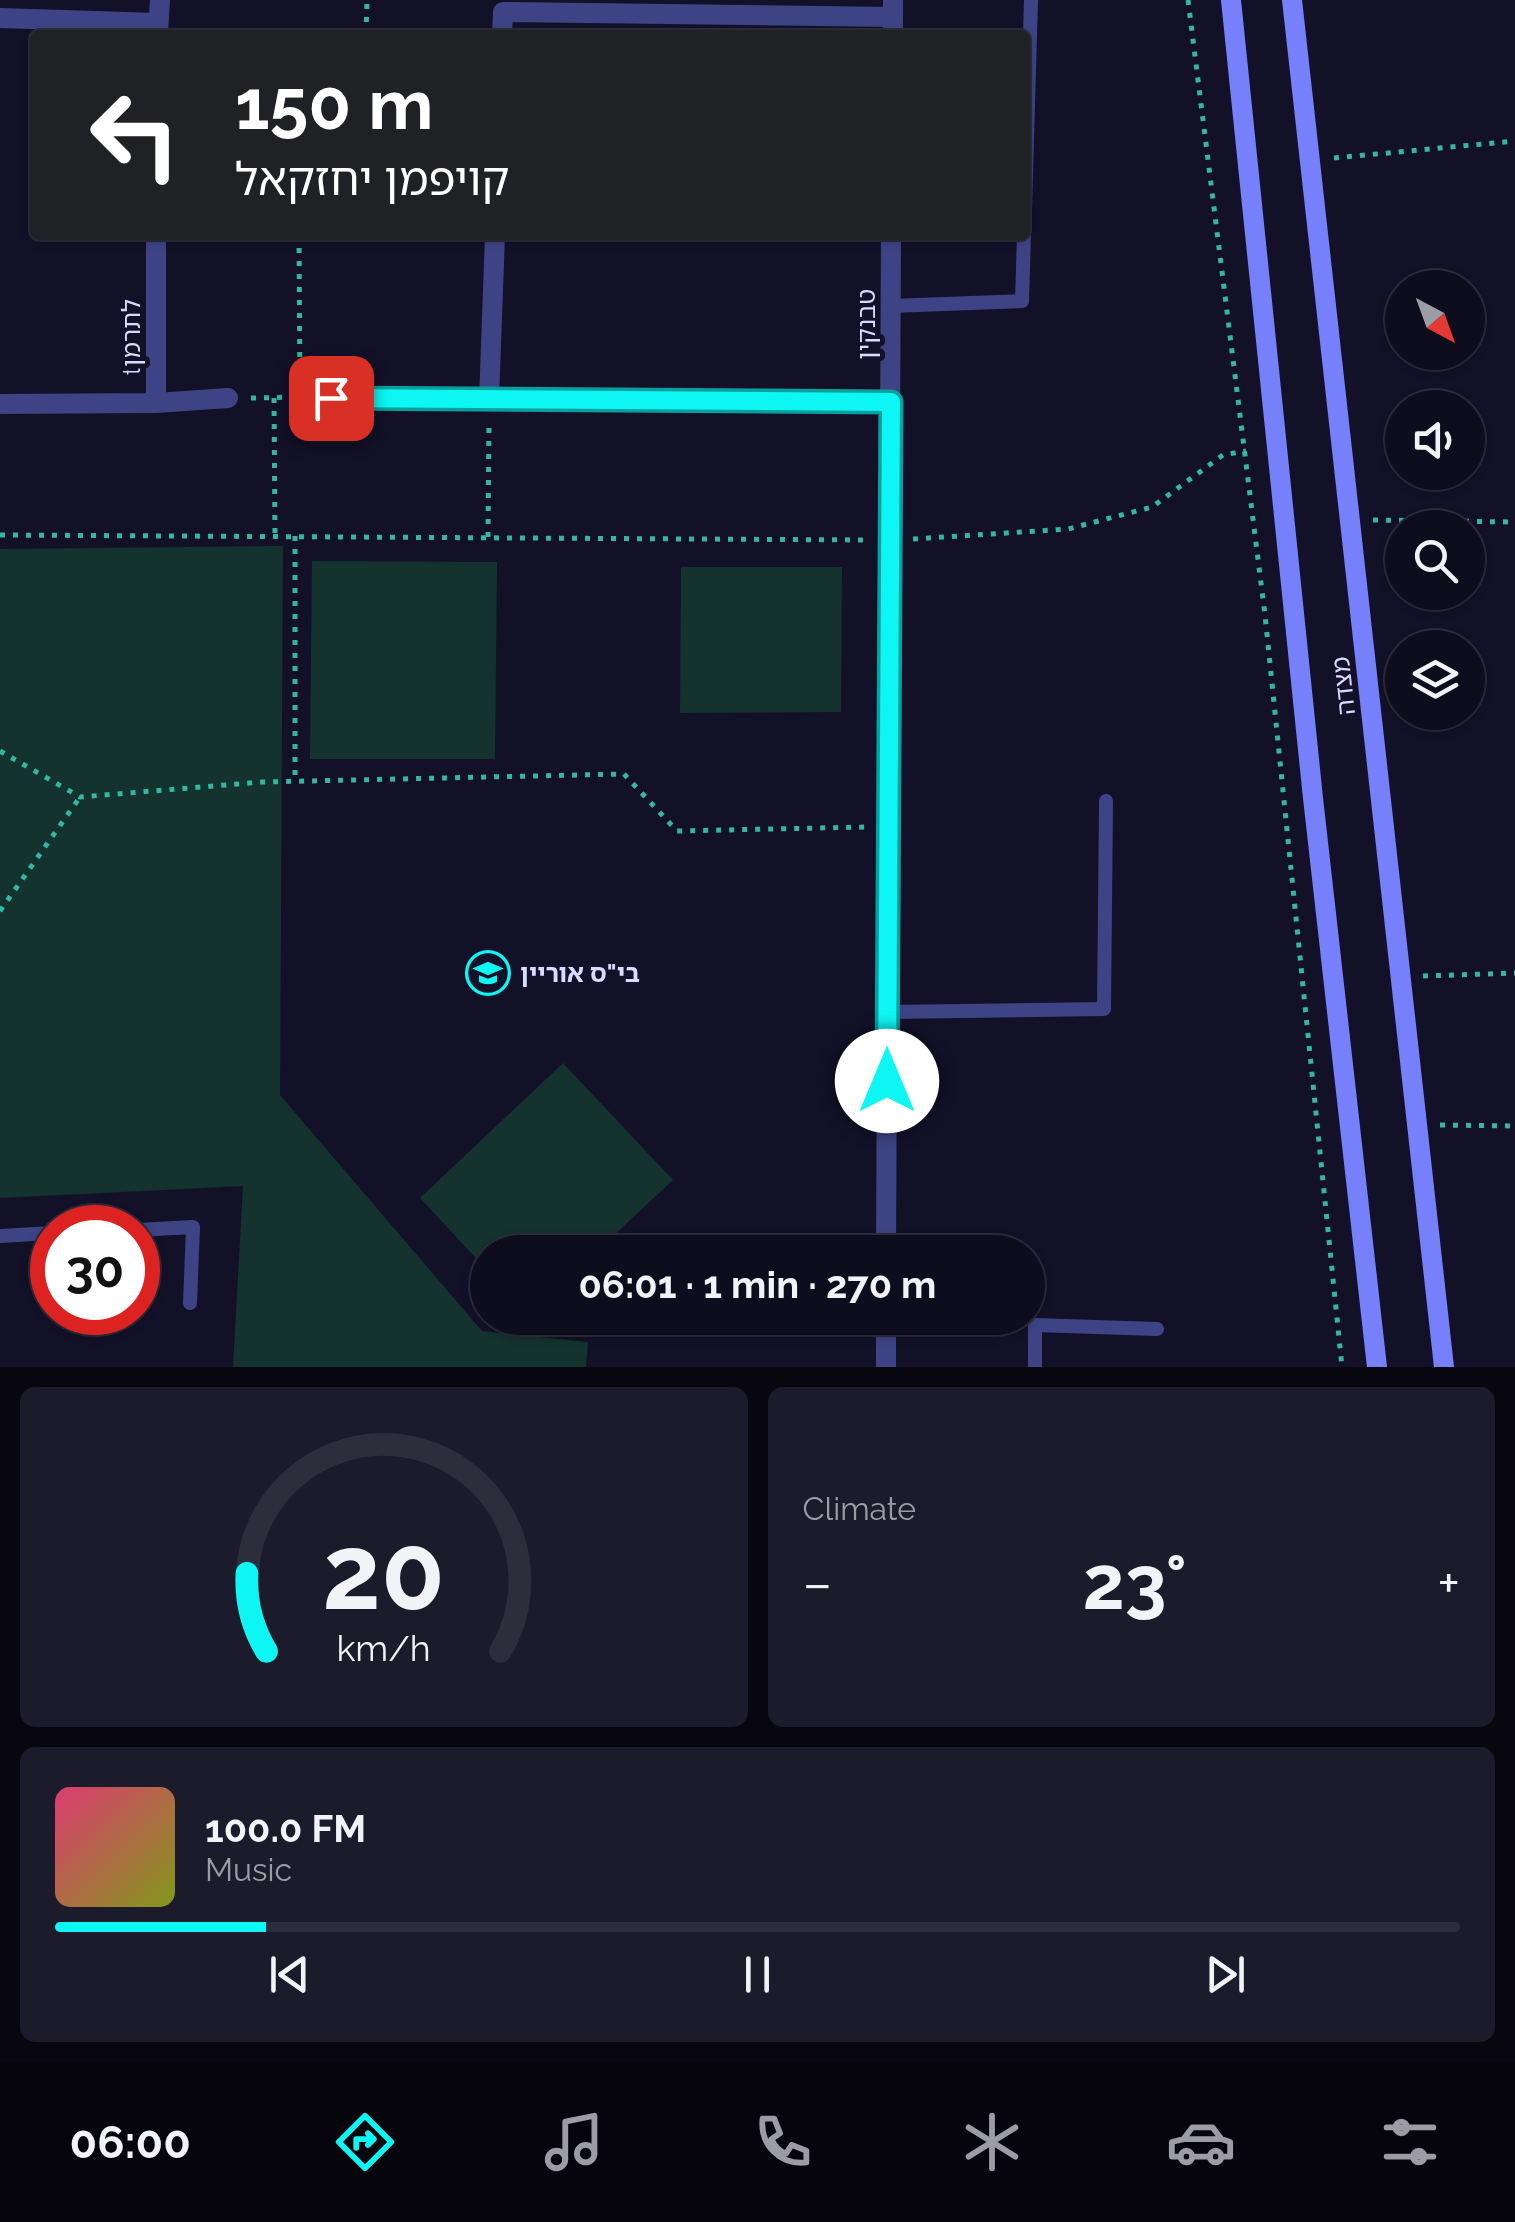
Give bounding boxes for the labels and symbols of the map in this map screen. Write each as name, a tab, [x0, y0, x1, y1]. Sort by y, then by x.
north arrow	[1385, 270, 1485, 370]
street label: טבנקין	[851, 289, 881, 359]
street label: tלתרמן	[116, 299, 146, 375]
pin	[289, 356, 374, 441]
street label: מצדה	[1325, 655, 1361, 717]
school or university icon: בי"ס אוריין	[465, 950, 511, 996]
place label: בי"ס אוריין	[520, 958, 640, 988]
position arrow	[835, 1029, 939, 1133]
speed limit sign: 30	[30, 1205, 160, 1335]

